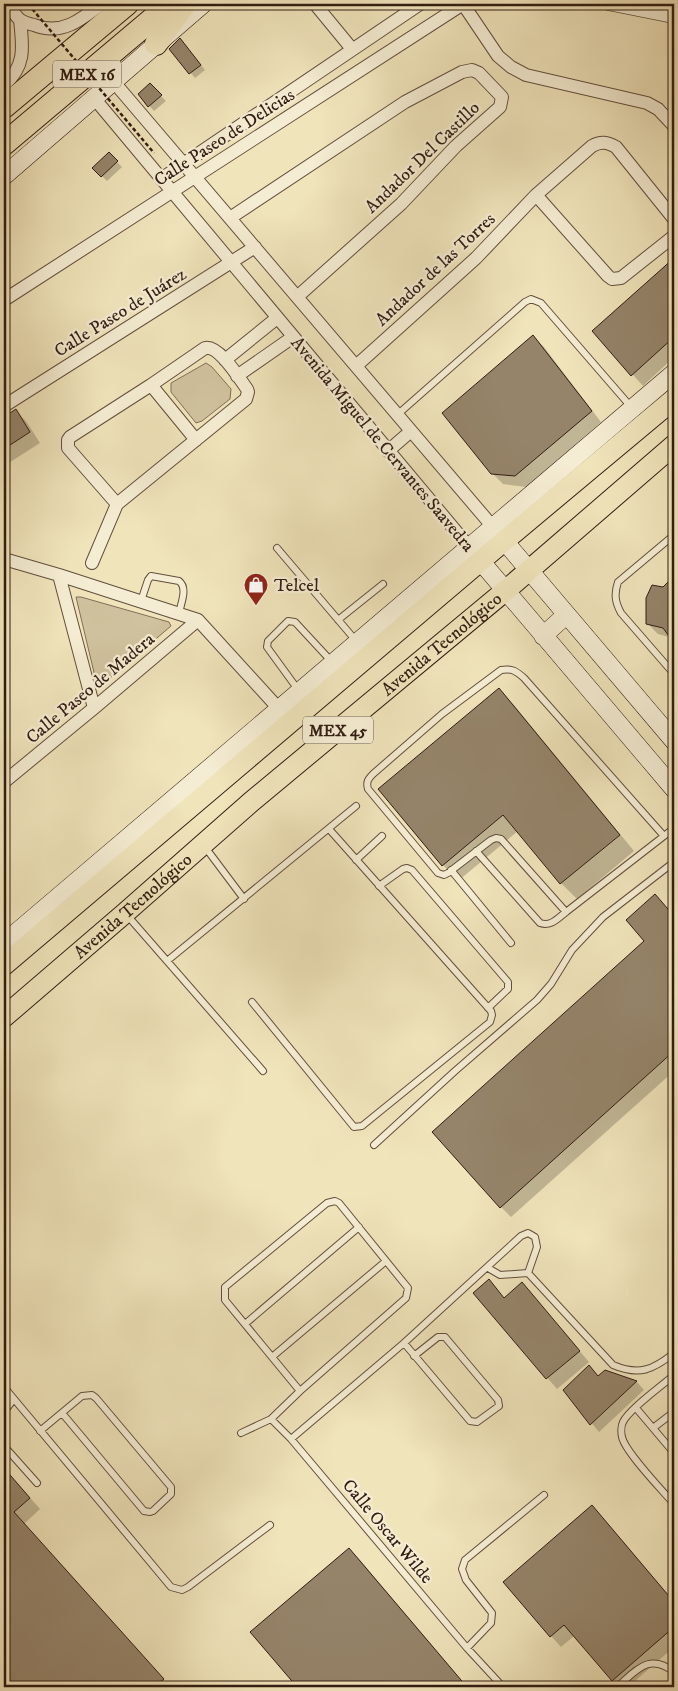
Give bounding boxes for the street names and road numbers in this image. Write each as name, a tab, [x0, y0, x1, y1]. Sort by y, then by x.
road number: MEX 16	[53, 61, 121, 88]
street label: Calle Paseo de Delicias	[150, 84, 299, 191]
street label: Andador Del Castillo	[361, 97, 485, 218]
street label: Andador de las Torres	[371, 208, 500, 331]
street label: Calle Paseo de Juárez	[51, 263, 191, 362]
street label: Avenida Miguel de Cervantes Saavedra	[286, 333, 479, 557]
street label: Avenida Tecnológico	[377, 588, 507, 701]
street label: Calle Paseo de Madera	[22, 628, 160, 749]
road number: MEX 45	[303, 716, 373, 744]
street label: Avenida Tecnológico	[69, 849, 197, 964]
street label: Calle Oscar Wilde	[337, 1475, 437, 1588]

